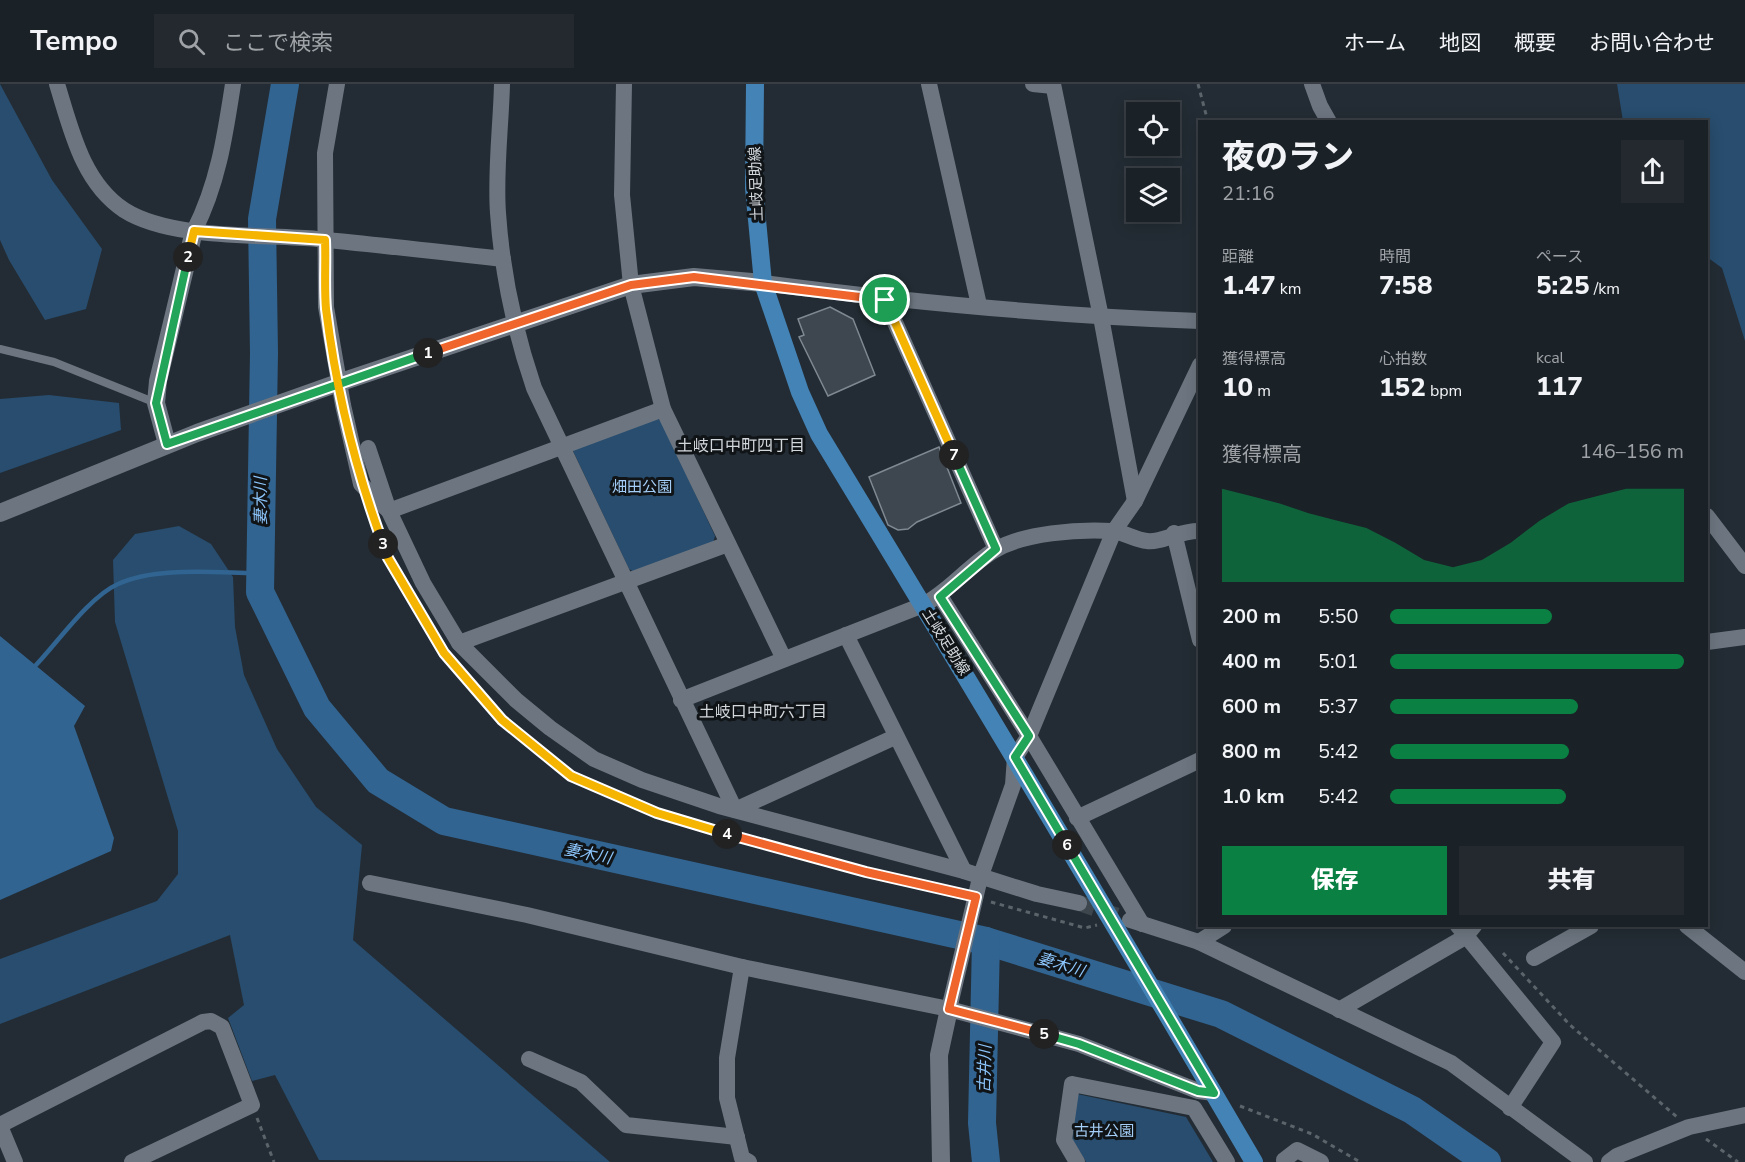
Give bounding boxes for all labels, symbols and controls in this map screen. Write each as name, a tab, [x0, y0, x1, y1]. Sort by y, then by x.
search box	[154, 14, 574, 68]
text: Tempo	[30, 22, 118, 60]
icon: search	[175, 25, 208, 58]
text: ここで検索	[223, 28, 333, 58]
text: ホーム	[1344, 29, 1406, 57]
text: 地図	[1439, 29, 1481, 57]
text: 概要	[1514, 29, 1556, 57]
text: お問い合わせ	[1589, 29, 1715, 57]
map controls	[1126, 102, 1180, 222]
button: locate	[1126, 102, 1180, 156]
text: 夜のラン	[1222, 135, 1354, 180]
button: share	[1621, 140, 1684, 203]
street label: 土岐足助線	[745, 146, 767, 222]
button: layers	[1126, 168, 1180, 222]
text: 21:16	[1222, 180, 1275, 207]
pin: 2	[173, 242, 203, 272]
text: 2	[183, 246, 193, 268]
text: 距離	[1222, 246, 1254, 268]
text: 時間	[1379, 246, 1411, 268]
text: ペース	[1536, 246, 1583, 268]
text: 1.47	[1222, 268, 1276, 303]
text: 7:58	[1379, 268, 1433, 303]
text: 5:25	[1536, 268, 1590, 303]
pin	[859, 274, 910, 325]
text: km	[1276, 278, 1301, 300]
text: /km	[1590, 278, 1620, 300]
icon: arrive	[868, 283, 901, 316]
pin: 1	[413, 338, 443, 368]
text: 1	[423, 342, 433, 364]
text: kcal	[1536, 347, 1564, 369]
text: 獲得標高	[1222, 348, 1286, 370]
text: 心拍数	[1379, 348, 1427, 370]
text: 117	[1536, 369, 1583, 404]
text: 10	[1222, 370, 1253, 405]
text: 152	[1379, 370, 1426, 405]
text: m	[1253, 380, 1271, 402]
text: bpm	[1426, 380, 1462, 402]
district label: 土岐口中町四丁目	[677, 435, 805, 457]
text: 146–156 m	[1580, 438, 1684, 465]
pin: 7	[939, 440, 969, 470]
text: 獲得標高	[1222, 441, 1302, 468]
text: 7	[949, 444, 959, 466]
water label: 妻木川	[250, 475, 272, 525]
park label: 畑田公園	[612, 477, 672, 497]
pin: 3	[368, 529, 398, 559]
text: 3	[378, 533, 388, 555]
text: 200 m	[1222, 603, 1281, 630]
text: 5:50	[1318, 603, 1359, 630]
street label: 土岐足助線	[918, 605, 974, 679]
text: 400 m	[1222, 648, 1281, 675]
text: 5:01	[1318, 648, 1359, 675]
text: 600 m	[1222, 693, 1281, 720]
text: 5:37	[1318, 693, 1359, 720]
district label: 土岐口中町六丁目	[699, 701, 827, 723]
text: 800 m	[1222, 738, 1281, 765]
text: 5:42	[1318, 738, 1359, 765]
text: 1.0 km	[1222, 783, 1285, 810]
text: 5:42	[1318, 783, 1359, 810]
pin: 4	[712, 819, 742, 849]
text: 4	[722, 823, 732, 845]
pin: 6	[1052, 830, 1082, 860]
text: 6	[1062, 834, 1072, 856]
water label: 妻木川	[562, 838, 616, 870]
button: 保存	[1222, 846, 1447, 915]
button: 共有	[1459, 846, 1684, 915]
water label: 妻木川	[1035, 947, 1089, 983]
pin: 5	[1029, 1019, 1059, 1049]
text: 5	[1039, 1023, 1049, 1045]
water label: 古井川	[974, 1043, 996, 1093]
park label: 古井公園	[1074, 1121, 1134, 1141]

